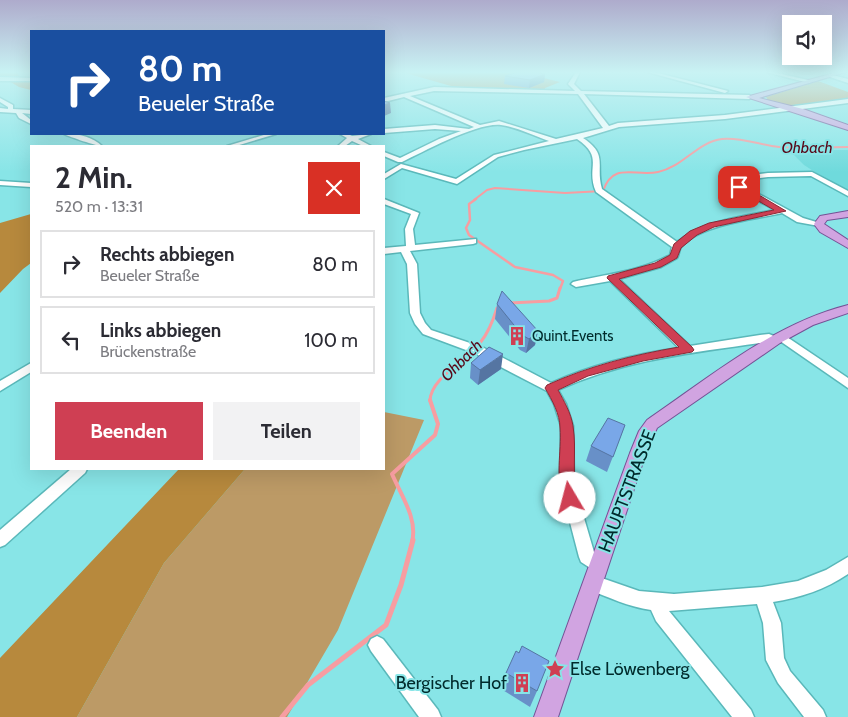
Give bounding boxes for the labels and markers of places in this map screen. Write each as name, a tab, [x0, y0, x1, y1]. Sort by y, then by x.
pin	[718, 166, 760, 208]
building icon: Quint.Events	[506, 325, 528, 347]
place label: Quint.Events	[532, 327, 614, 345]
place icon: Else Löwenberg	[544, 658, 566, 680]
place label: Else Löwenberg	[570, 658, 691, 680]
place label: Bergischer Hof	[396, 672, 507, 694]
building icon: Bergischer Hof	[511, 672, 533, 694]

